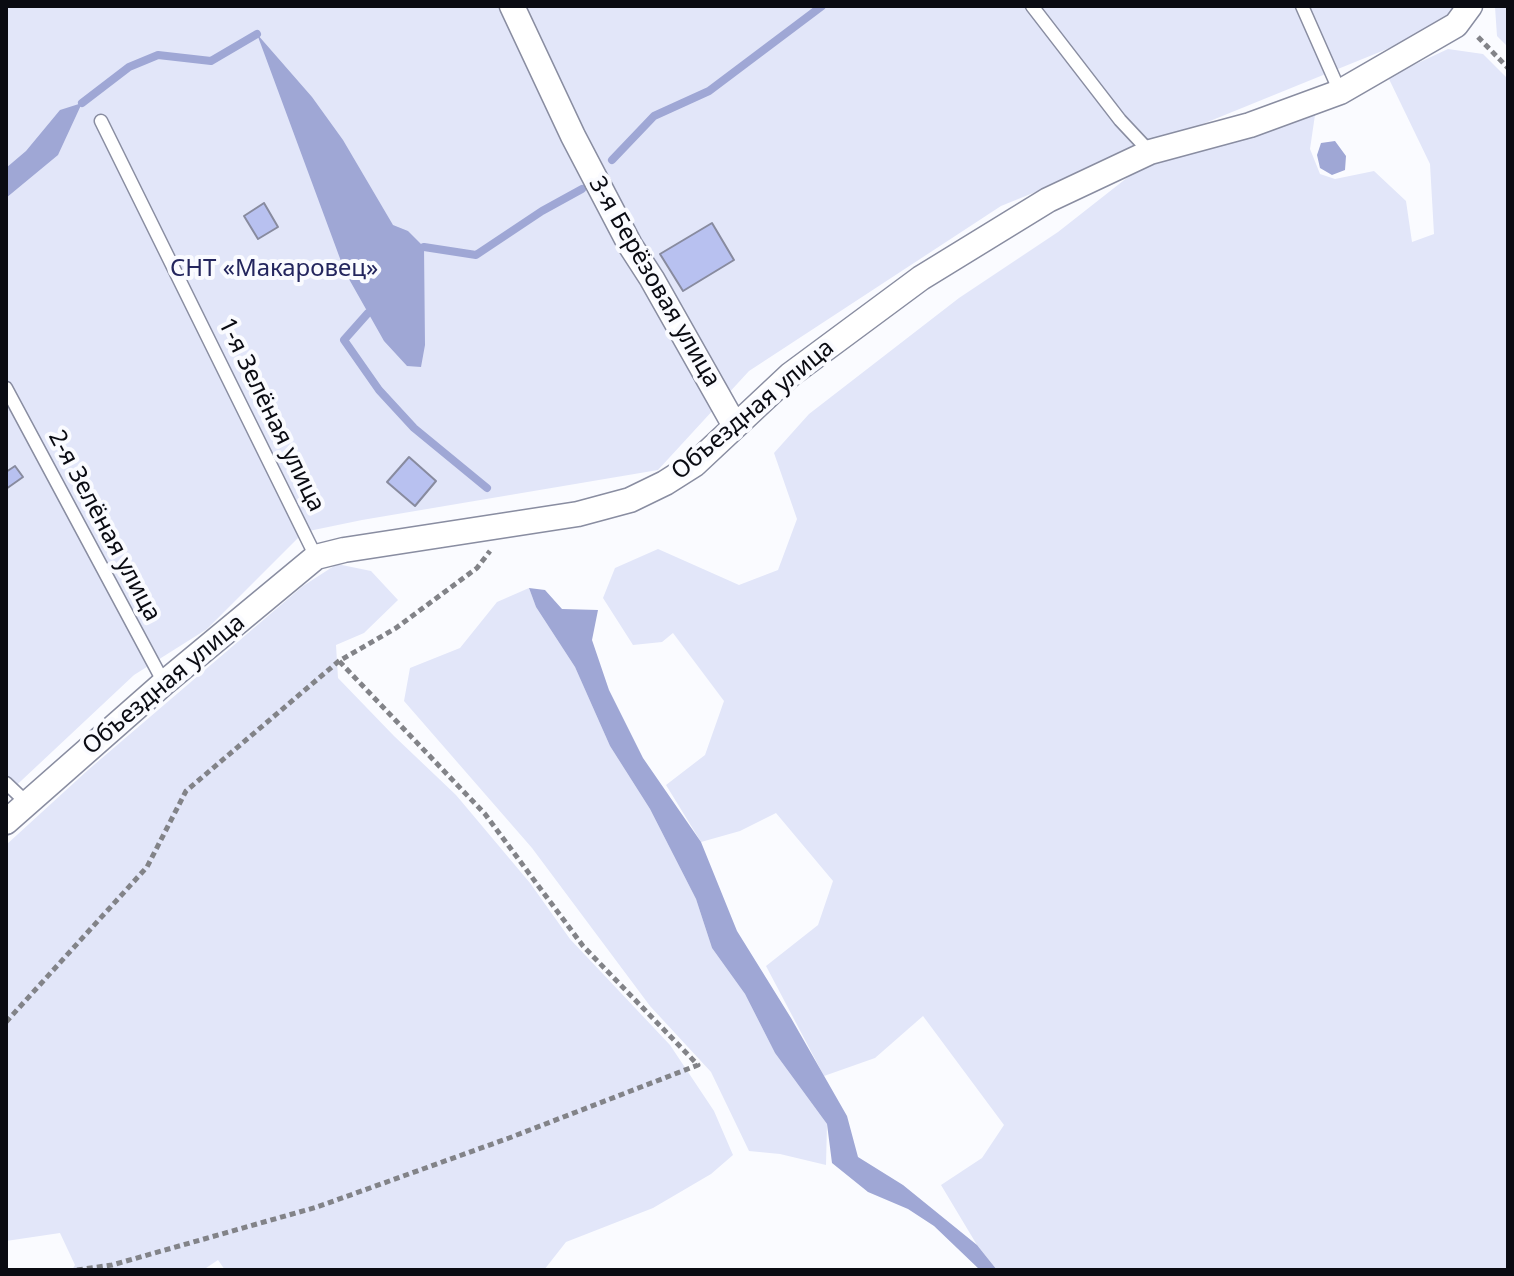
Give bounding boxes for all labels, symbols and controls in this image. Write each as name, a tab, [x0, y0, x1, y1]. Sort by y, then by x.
street label: 3-я Берёзовая улица	[582, 172, 726, 392]
park label: СНТ «Макаровец»	[170, 255, 378, 283]
street label: 1-я Зелёная улица	[212, 313, 330, 517]
street label: Объездная улица	[666, 334, 840, 486]
street label: 2-я Зелёная улица	[41, 426, 167, 626]
street label: Объездная улица	[77, 609, 251, 761]

